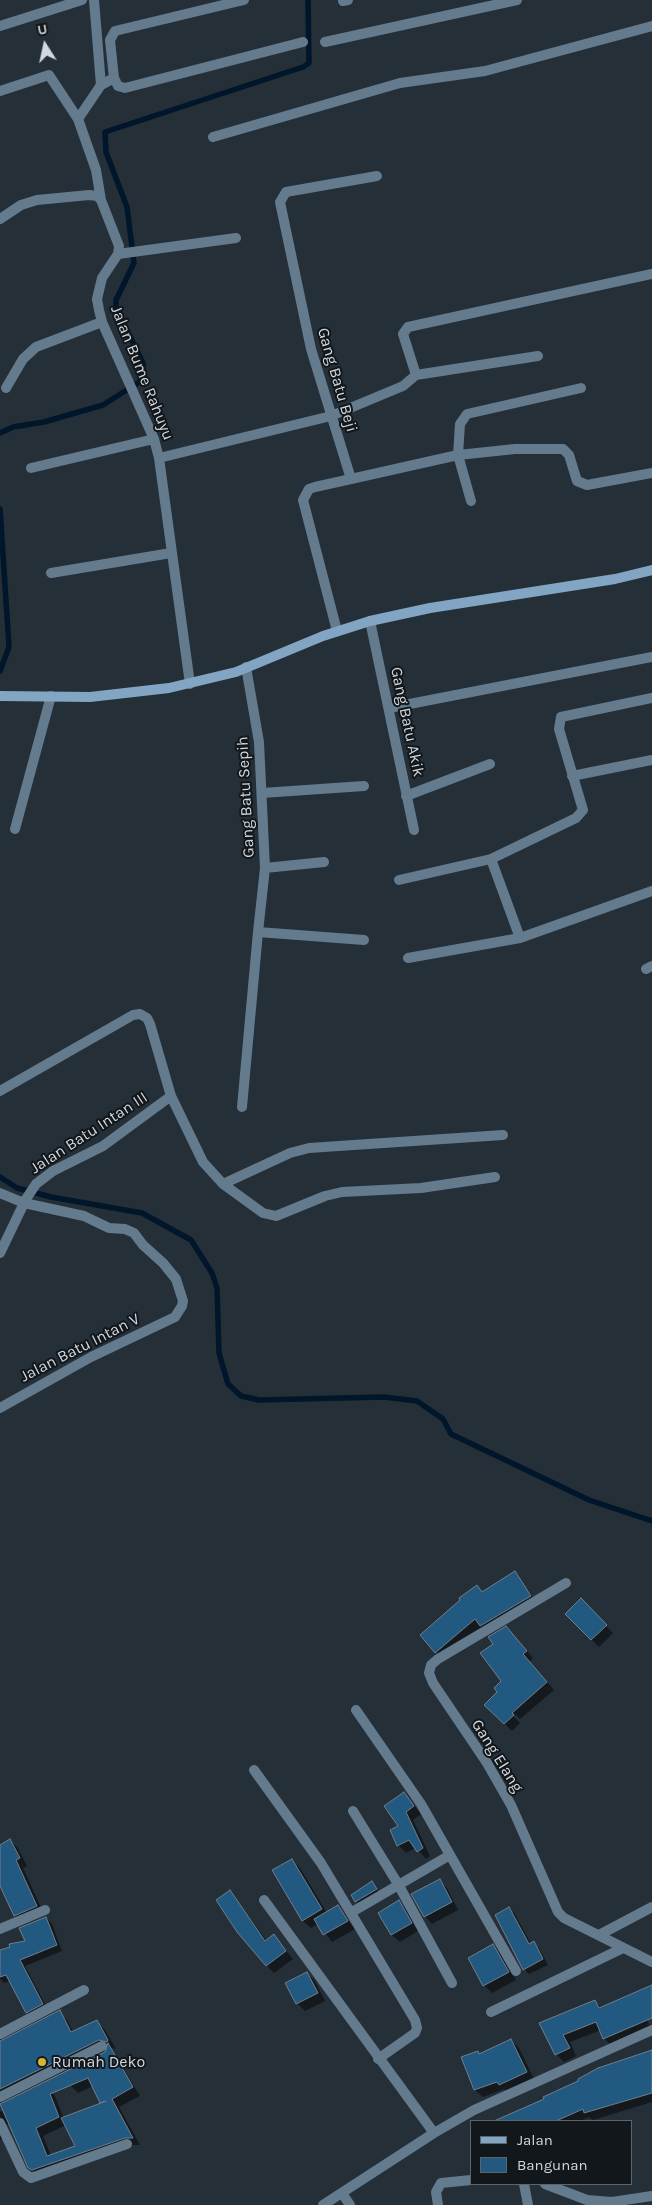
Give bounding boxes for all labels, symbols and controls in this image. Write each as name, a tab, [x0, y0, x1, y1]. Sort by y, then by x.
north arrow	[20, 20, 70, 70]
text: U	[36, 21, 49, 39]
street label: Jalan Bume Rahuyu	[106, 303, 178, 443]
street label: Gang Batu Beji	[313, 326, 361, 434]
street label: Gang Batu Akik	[386, 665, 428, 779]
street label: Gang Batu Sepih	[233, 736, 259, 858]
street label: Jalan Batu Intan III	[27, 1088, 151, 1178]
street label: Jalan Batu Intan V	[17, 1310, 143, 1386]
street label: Gang Elang	[467, 1716, 527, 1796]
place label: Rumah Deko	[52, 2052, 145, 2072]
marker: Rumah Deko	[36, 2056, 48, 2068]
legend	[470, 2120, 632, 2185]
text: Jalan	[517, 2131, 553, 2149]
text: Bangunan	[517, 2156, 588, 2174]

